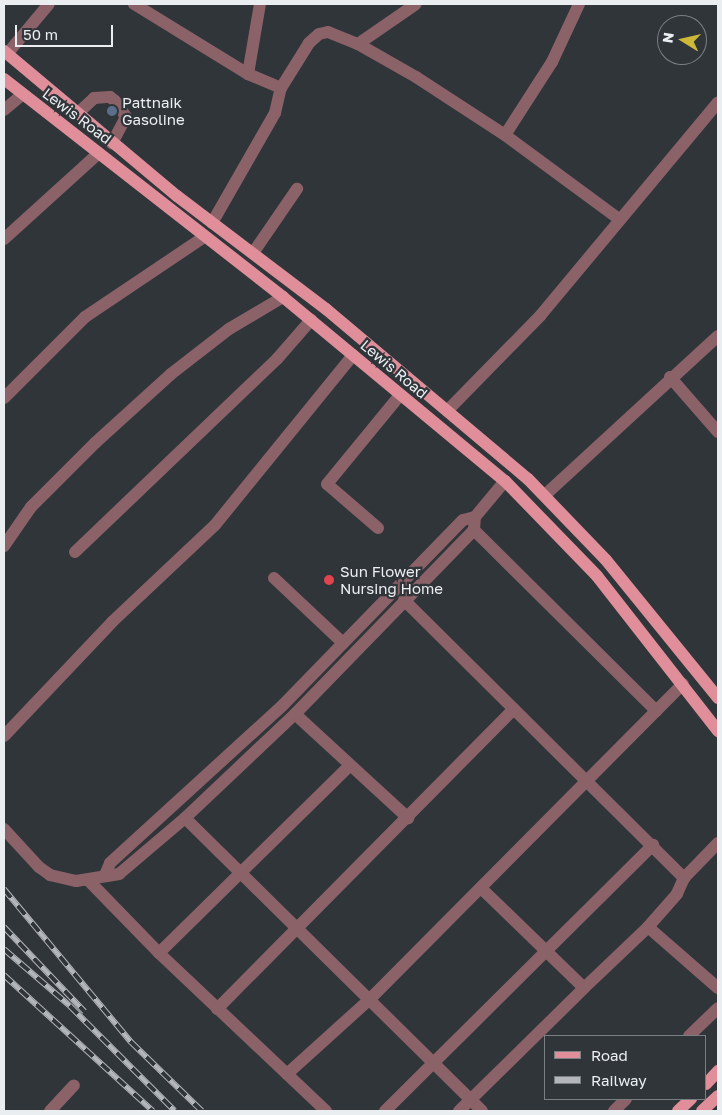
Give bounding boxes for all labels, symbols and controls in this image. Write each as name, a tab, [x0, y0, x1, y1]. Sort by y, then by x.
scale bar	[18, 15, 115, 47]
north arrow	[657, 15, 707, 65]
text: 50 m	[23, 25, 58, 43]
text: N	[658, 31, 677, 44]
street label: Lewis Road	[39, 84, 115, 148]
place label: Pattnaik Gasoline	[122, 93, 185, 128]
marker: Pattnaik Gasoline	[106, 105, 118, 117]
street label: Lewis Road	[357, 336, 431, 402]
place label: Sun Flower Nursing Home	[340, 562, 443, 597]
marker: Sun Flower Nursing Home	[322, 573, 336, 587]
legend	[544, 1035, 707, 1100]
text: Road	[591, 1046, 628, 1064]
text: Railway	[591, 1071, 647, 1089]

